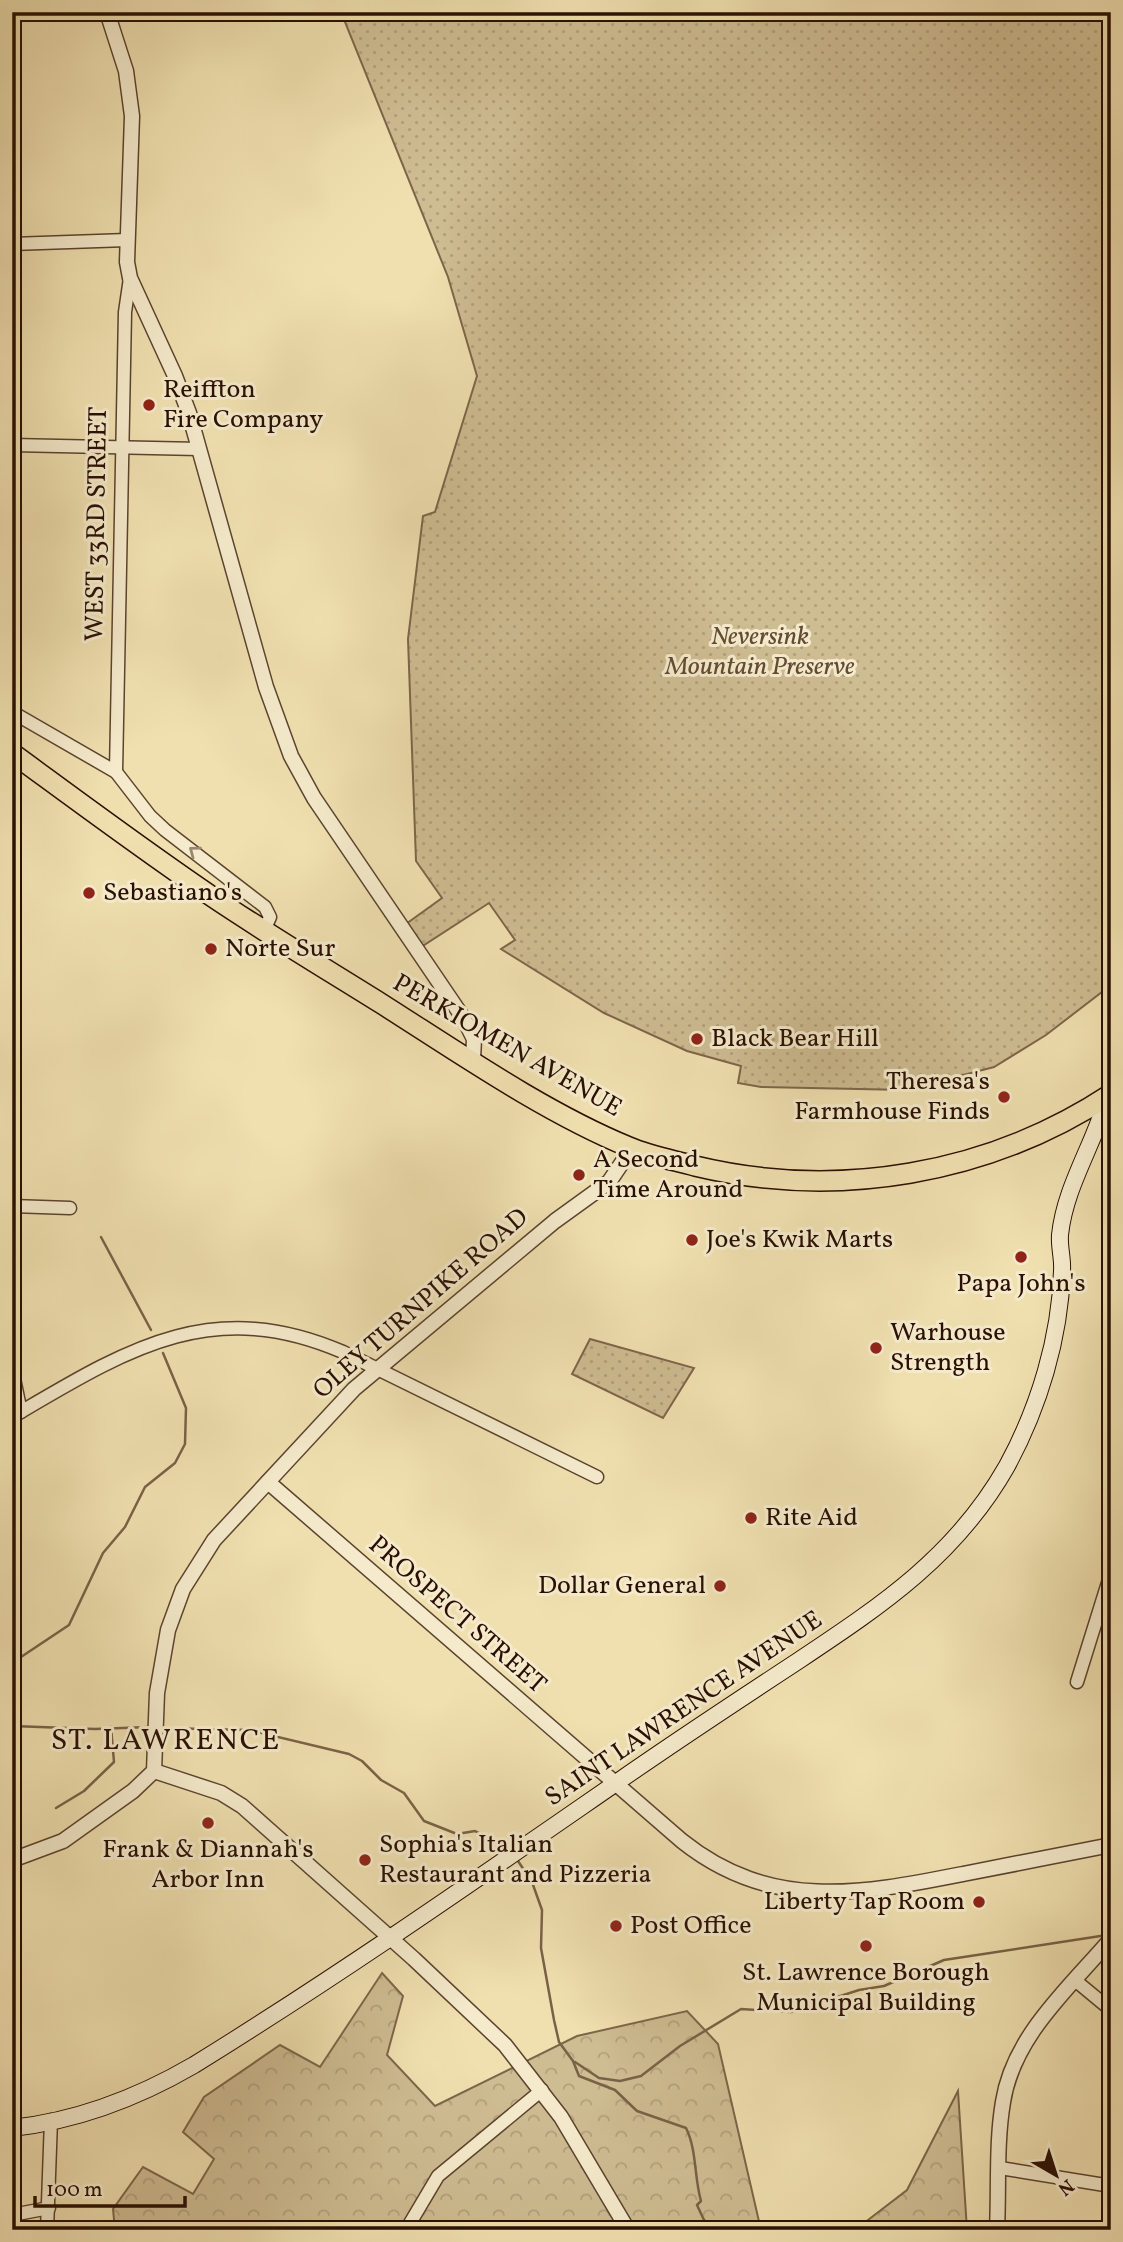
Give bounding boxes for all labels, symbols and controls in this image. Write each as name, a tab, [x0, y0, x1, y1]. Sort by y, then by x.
place label: Reiffton Fire Company	[163, 372, 323, 438]
marker: Reiffton Fire Company	[141, 397, 157, 413]
street label: WEST 33RD STREET	[77, 406, 117, 642]
park label: Neversink Mountain Preserve	[664, 619, 855, 685]
one-way arrow	[189, 847, 201, 860]
place label: Sebastiano's	[103, 875, 242, 911]
marker: Sebastiano's	[81, 885, 97, 901]
place label: Norte Sur	[225, 931, 335, 967]
marker: Norte Sur	[203, 941, 219, 957]
street label: PERKIOMEN AVENUE	[386, 966, 628, 1126]
place label: Black Bear Hill	[711, 1021, 879, 1057]
marker: Black Bear Hill	[689, 1031, 705, 1047]
place label: Theresa's Farmhouse Finds	[794, 1064, 990, 1130]
marker: Theresa's Farmhouse Finds	[996, 1089, 1012, 1105]
place label: A Second Time Around	[593, 1142, 743, 1208]
marker: A Second Time Around	[571, 1167, 587, 1183]
street label: OLEY TURNPIKE ROAD	[305, 1200, 537, 1408]
place label: Joe's Kwik Marts	[706, 1222, 893, 1258]
marker: Joe's Kwik Marts	[684, 1232, 700, 1248]
marker: Papa John's	[1013, 1249, 1029, 1265]
place label: Papa John's	[956, 1266, 1086, 1302]
place label: Warhouse Strength	[890, 1315, 1006, 1381]
marker: Warhouse Strength	[868, 1340, 884, 1356]
place label: Rite Aid	[765, 1500, 858, 1536]
marker: Rite Aid	[743, 1510, 759, 1526]
street label: PROSPECT STREET	[360, 1528, 554, 1702]
place label: Dollar General	[538, 1568, 706, 1604]
marker: Dollar General	[712, 1578, 728, 1594]
street label: SAINT LAWRENCE AVENUE	[538, 1602, 830, 1816]
district label: ST. LAWRENCE	[51, 1720, 281, 1762]
marker: Frank & Diannah's Arbor Inn	[200, 1815, 216, 1831]
place label: Sophia's Italian Restaurant and Pizzeria	[379, 1827, 651, 1893]
place label: Frank & Diannah's Arbor Inn	[102, 1832, 314, 1898]
marker: Sophia's Italian Restaurant and Pizzeria	[357, 1852, 373, 1868]
place label: Liberty Tap Room	[764, 1884, 965, 1920]
marker: Liberty Tap Room	[971, 1894, 987, 1910]
place label: Post Office	[630, 1908, 752, 1944]
marker: Post Office	[608, 1918, 624, 1934]
marker: St. Lawrence Borough Municipal Building	[858, 1938, 874, 1954]
place label: St. Lawrence Borough Municipal Building	[742, 1955, 990, 2021]
north arrow	[1021, 2140, 1092, 2210]
scale bar	[35, 2165, 186, 2209]
text: N	[1052, 2172, 1079, 2201]
text: 100 m	[46, 2176, 103, 2205]

